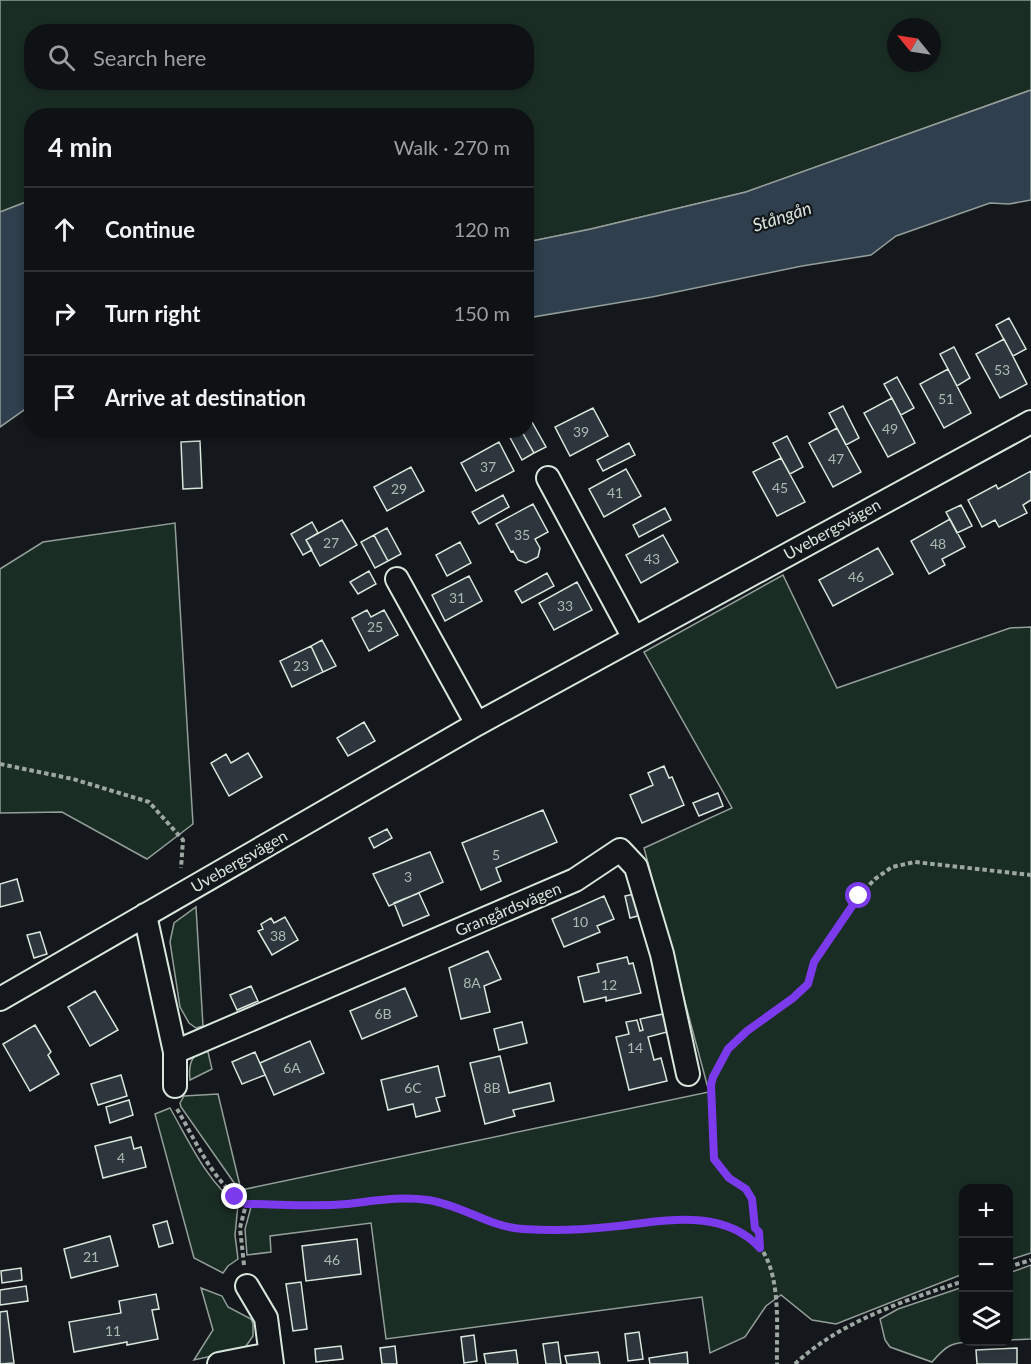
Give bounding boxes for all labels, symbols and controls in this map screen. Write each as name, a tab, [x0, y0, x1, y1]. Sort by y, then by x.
north arrow	[887, 18, 941, 72]
search box	[24, 24, 534, 90]
icon: search	[45, 41, 78, 74]
text: Search here	[93, 44, 206, 71]
text: 4 min	[48, 131, 112, 163]
text: Walk · 270 m	[394, 135, 510, 159]
water label: Stångån	[749, 196, 814, 236]
icon: ahead	[48, 213, 81, 246]
text: Continue	[105, 216, 195, 243]
text: 120 m	[454, 217, 510, 241]
icon: right	[48, 297, 81, 330]
text: Turn right	[105, 300, 200, 327]
text: 150 m	[454, 301, 510, 325]
house number: 53	[994, 361, 1010, 378]
icon: arrive	[48, 381, 81, 414]
text: Arrive at destination	[105, 384, 306, 411]
house number: 51	[938, 390, 954, 407]
house number: 49	[882, 420, 898, 437]
house number: 39	[573, 423, 589, 440]
house number: 47	[828, 450, 844, 467]
house number: 37	[480, 458, 496, 475]
house number: 45	[772, 479, 788, 496]
house number: 29	[391, 480, 407, 497]
house number: 41	[607, 484, 623, 501]
street label: Uvebergsvägen	[780, 494, 884, 563]
house number: 35	[514, 526, 530, 543]
house number: 27	[323, 534, 339, 551]
house number: 48	[930, 535, 946, 552]
house number: 43	[644, 550, 660, 567]
house number: 46	[848, 568, 864, 585]
house number: 31	[449, 589, 465, 606]
house number: 33	[557, 597, 573, 614]
house number: 25	[367, 618, 383, 635]
house number: 23	[293, 657, 309, 674]
street label: Uvebergsvägen	[187, 825, 290, 896]
house number: 5	[492, 846, 500, 863]
house number: 3	[404, 868, 412, 885]
street label: Grangårdsvägen	[452, 878, 564, 939]
route start	[845, 882, 871, 908]
house number: 10	[572, 913, 588, 930]
house number: 38	[270, 927, 286, 944]
house number: 8A	[463, 974, 481, 991]
house number: 12	[601, 976, 617, 993]
house number: 6B	[374, 1005, 392, 1022]
house number: 14	[627, 1039, 643, 1056]
house number: 6A	[283, 1059, 301, 1076]
house number: 6C	[404, 1079, 422, 1096]
house number: 8B	[483, 1079, 501, 1096]
house number: 4	[117, 1149, 125, 1166]
route end	[221, 1183, 247, 1209]
map controls	[959, 1184, 1013, 1346]
button: +	[959, 1184, 1013, 1238]
button: −	[959, 1238, 1013, 1292]
house number: 21	[83, 1248, 99, 1265]
house number: 46	[324, 1251, 340, 1268]
button: layers	[959, 1292, 1013, 1346]
house number: 11	[105, 1322, 121, 1339]

